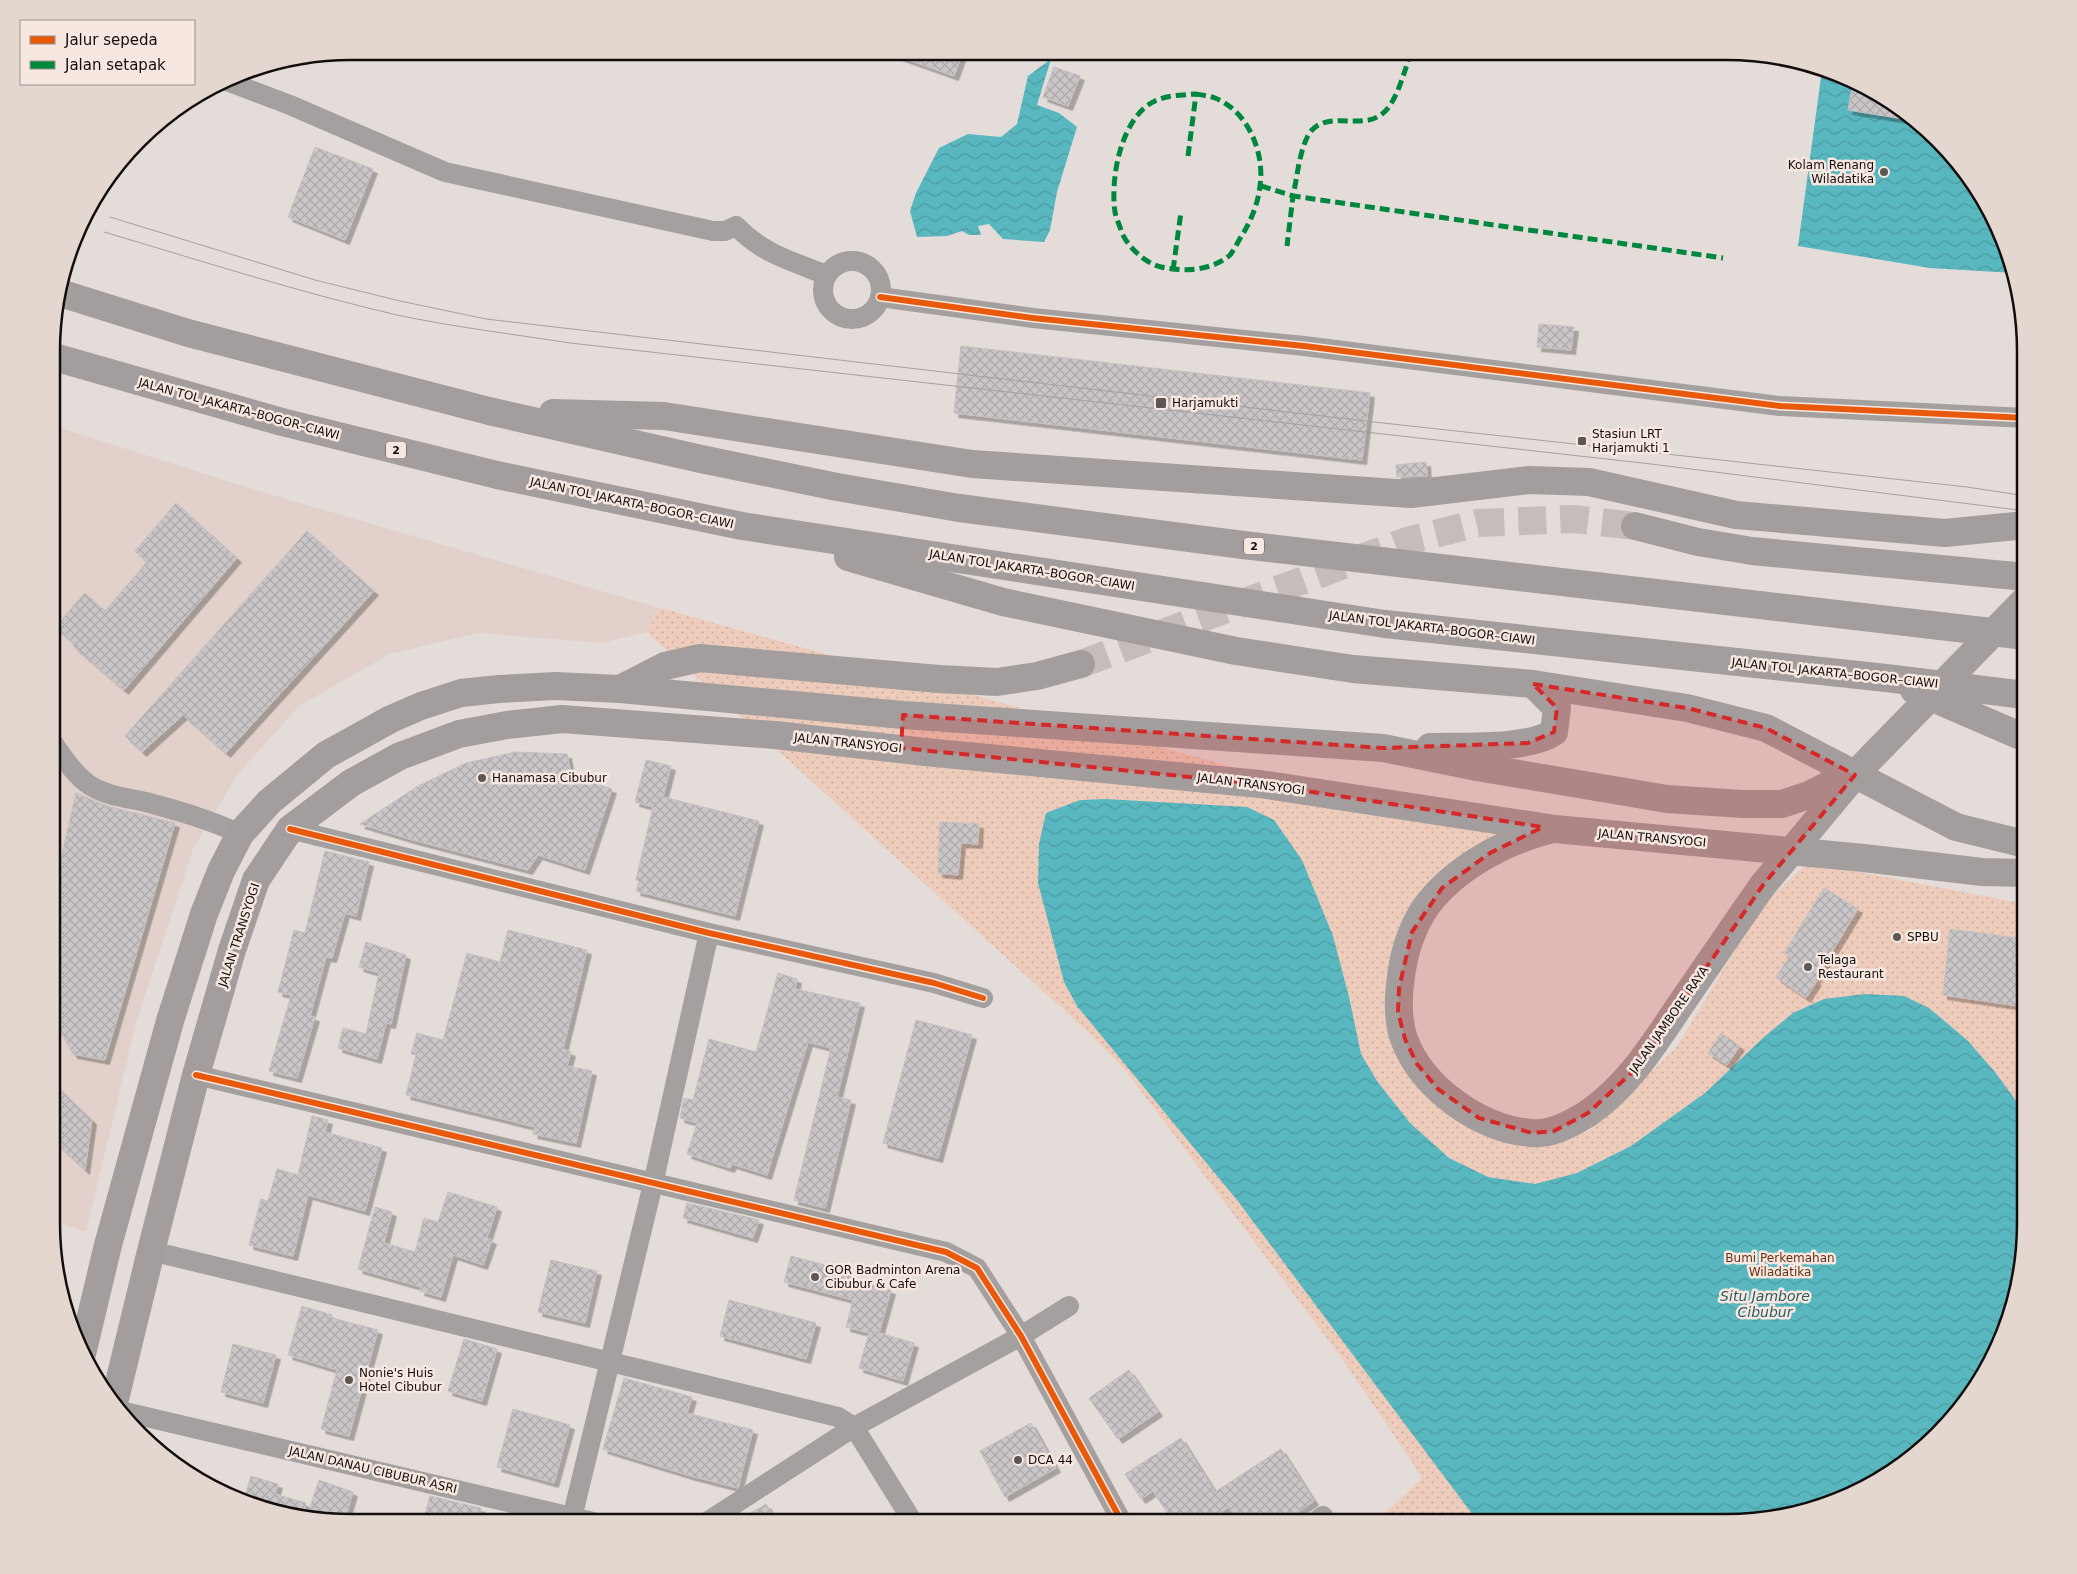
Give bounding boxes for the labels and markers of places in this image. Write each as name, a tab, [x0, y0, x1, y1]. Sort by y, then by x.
place label: Kolam Renang Wiladatika	[1788, 158, 1874, 186]
marker: Kolam Renang Wiladatika	[1878, 166, 1890, 178]
marker: Harjamukti	[1154, 396, 1168, 410]
place label: Harjamukti	[1172, 396, 1238, 410]
place label: Stasiun LRT Harjamukti 1	[1592, 427, 1670, 455]
marker: Stasiun LRT Harjamukti 1	[1576, 435, 1588, 447]
place label: Hanamasa Cibubur	[492, 771, 607, 785]
marker: Hanamasa Cibubur	[476, 772, 488, 784]
place label: SPBU	[1907, 930, 1939, 944]
marker: SPBU	[1891, 931, 1903, 943]
place label: Telaga Restaurant	[1817, 953, 1884, 981]
marker: Telaga Restaurant	[1802, 961, 1814, 973]
place label: GOR Badminton Arena Cibubur & Cafe	[825, 1263, 960, 1291]
marker: GOR Badminton Arena Cibubur & Cafe	[809, 1271, 821, 1283]
place label: Nonie's Huis Hotel Cibubur	[359, 1366, 442, 1394]
marker: Nonie's Huis Hotel Cibubur	[343, 1374, 355, 1386]
place label: DCA 44	[1028, 1453, 1073, 1467]
marker: DCA 44	[1012, 1454, 1024, 1466]

